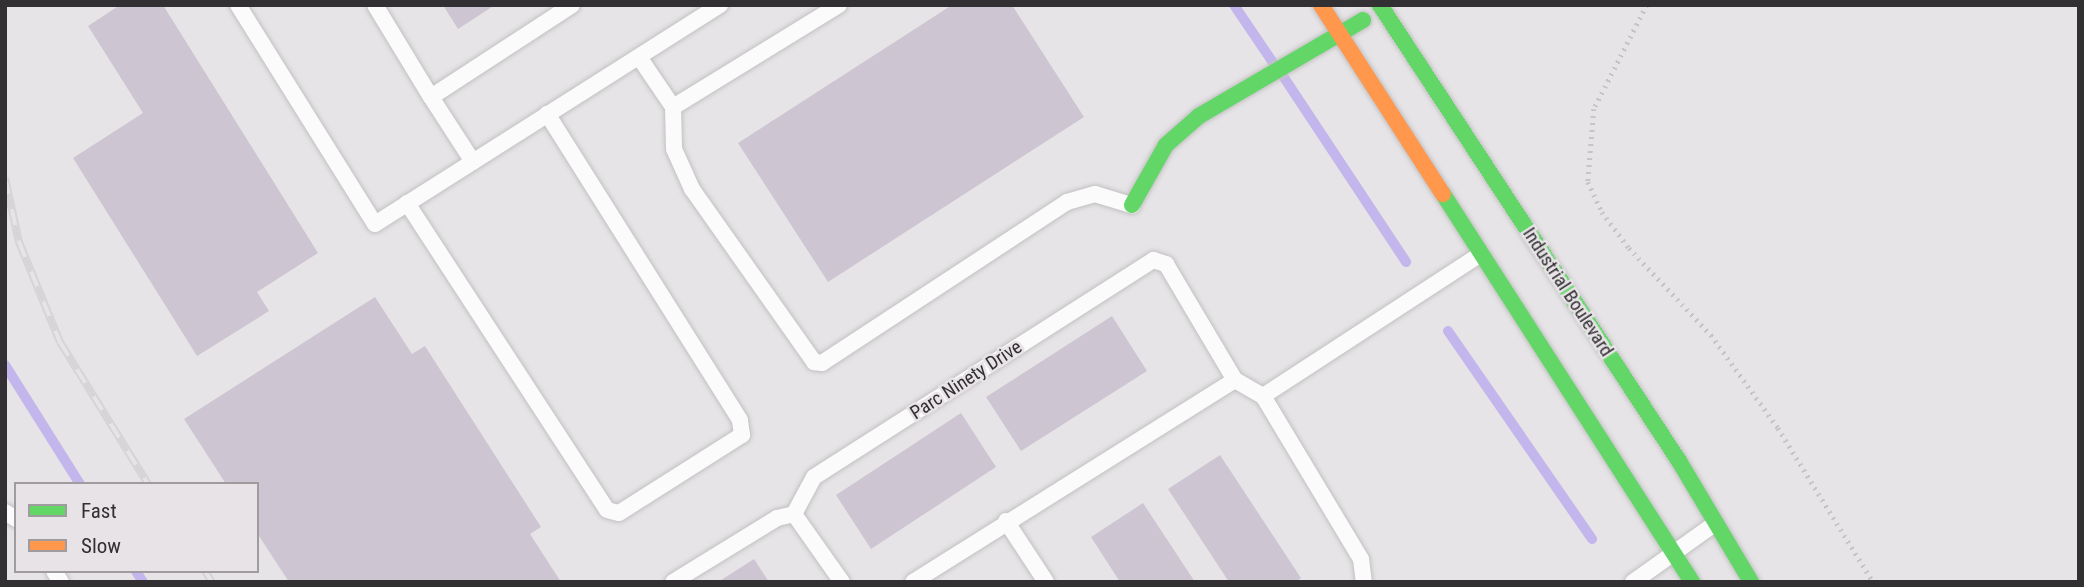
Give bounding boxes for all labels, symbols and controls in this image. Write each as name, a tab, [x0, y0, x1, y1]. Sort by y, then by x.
street label: Industrial Boulevard	[1518, 223, 1618, 361]
street label: Parc Ninety Drive	[906, 335, 1026, 425]
legend	[14, 482, 259, 573]
text: Fast	[81, 499, 117, 523]
text: Slow	[81, 534, 121, 558]

